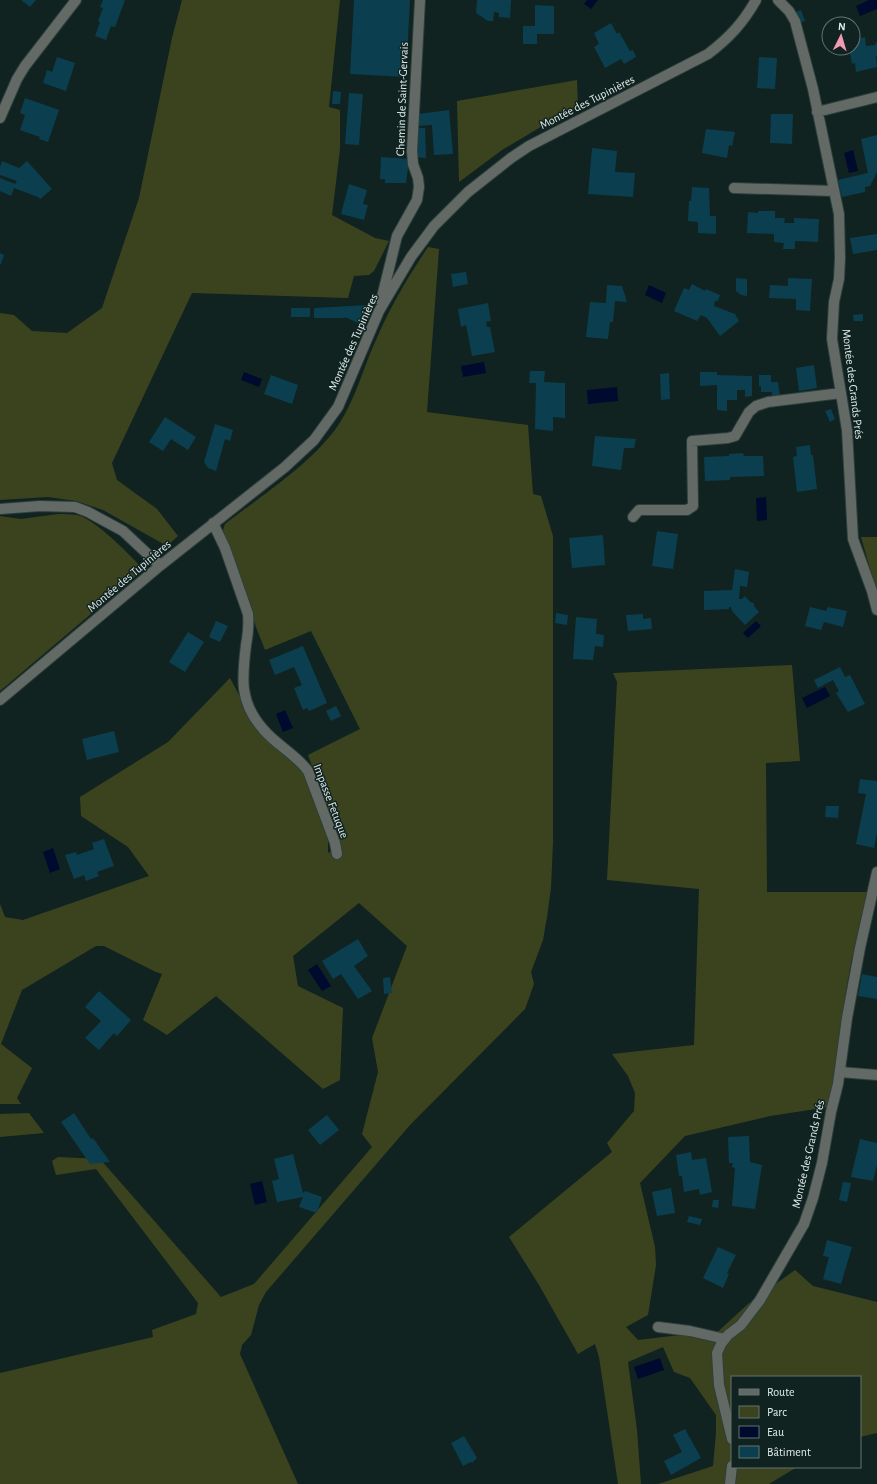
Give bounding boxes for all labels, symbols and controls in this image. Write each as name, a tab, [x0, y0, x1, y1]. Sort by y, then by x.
north arrow	[821, 16, 861, 56]
text: N	[838, 21, 846, 32]
street label: Chemin de Saint-Gervais	[394, 42, 410, 156]
street label: Montée des Tupinières	[538, 73, 636, 131]
street label: Montée des Tupinières	[326, 292, 380, 392]
street label: Montée des Grands Prés	[840, 328, 866, 440]
street label: Montée des Tupinières	[85, 538, 173, 614]
street label: Impasse Fetuque	[311, 762, 351, 840]
street label: Montée des Grands Prés	[790, 1099, 826, 1209]
legend	[731, 1376, 861, 1468]
text: Route	[767, 1386, 794, 1398]
text: Parc	[767, 1406, 787, 1418]
text: Eau	[767, 1426, 784, 1438]
text: Bâtiment	[767, 1446, 811, 1458]

